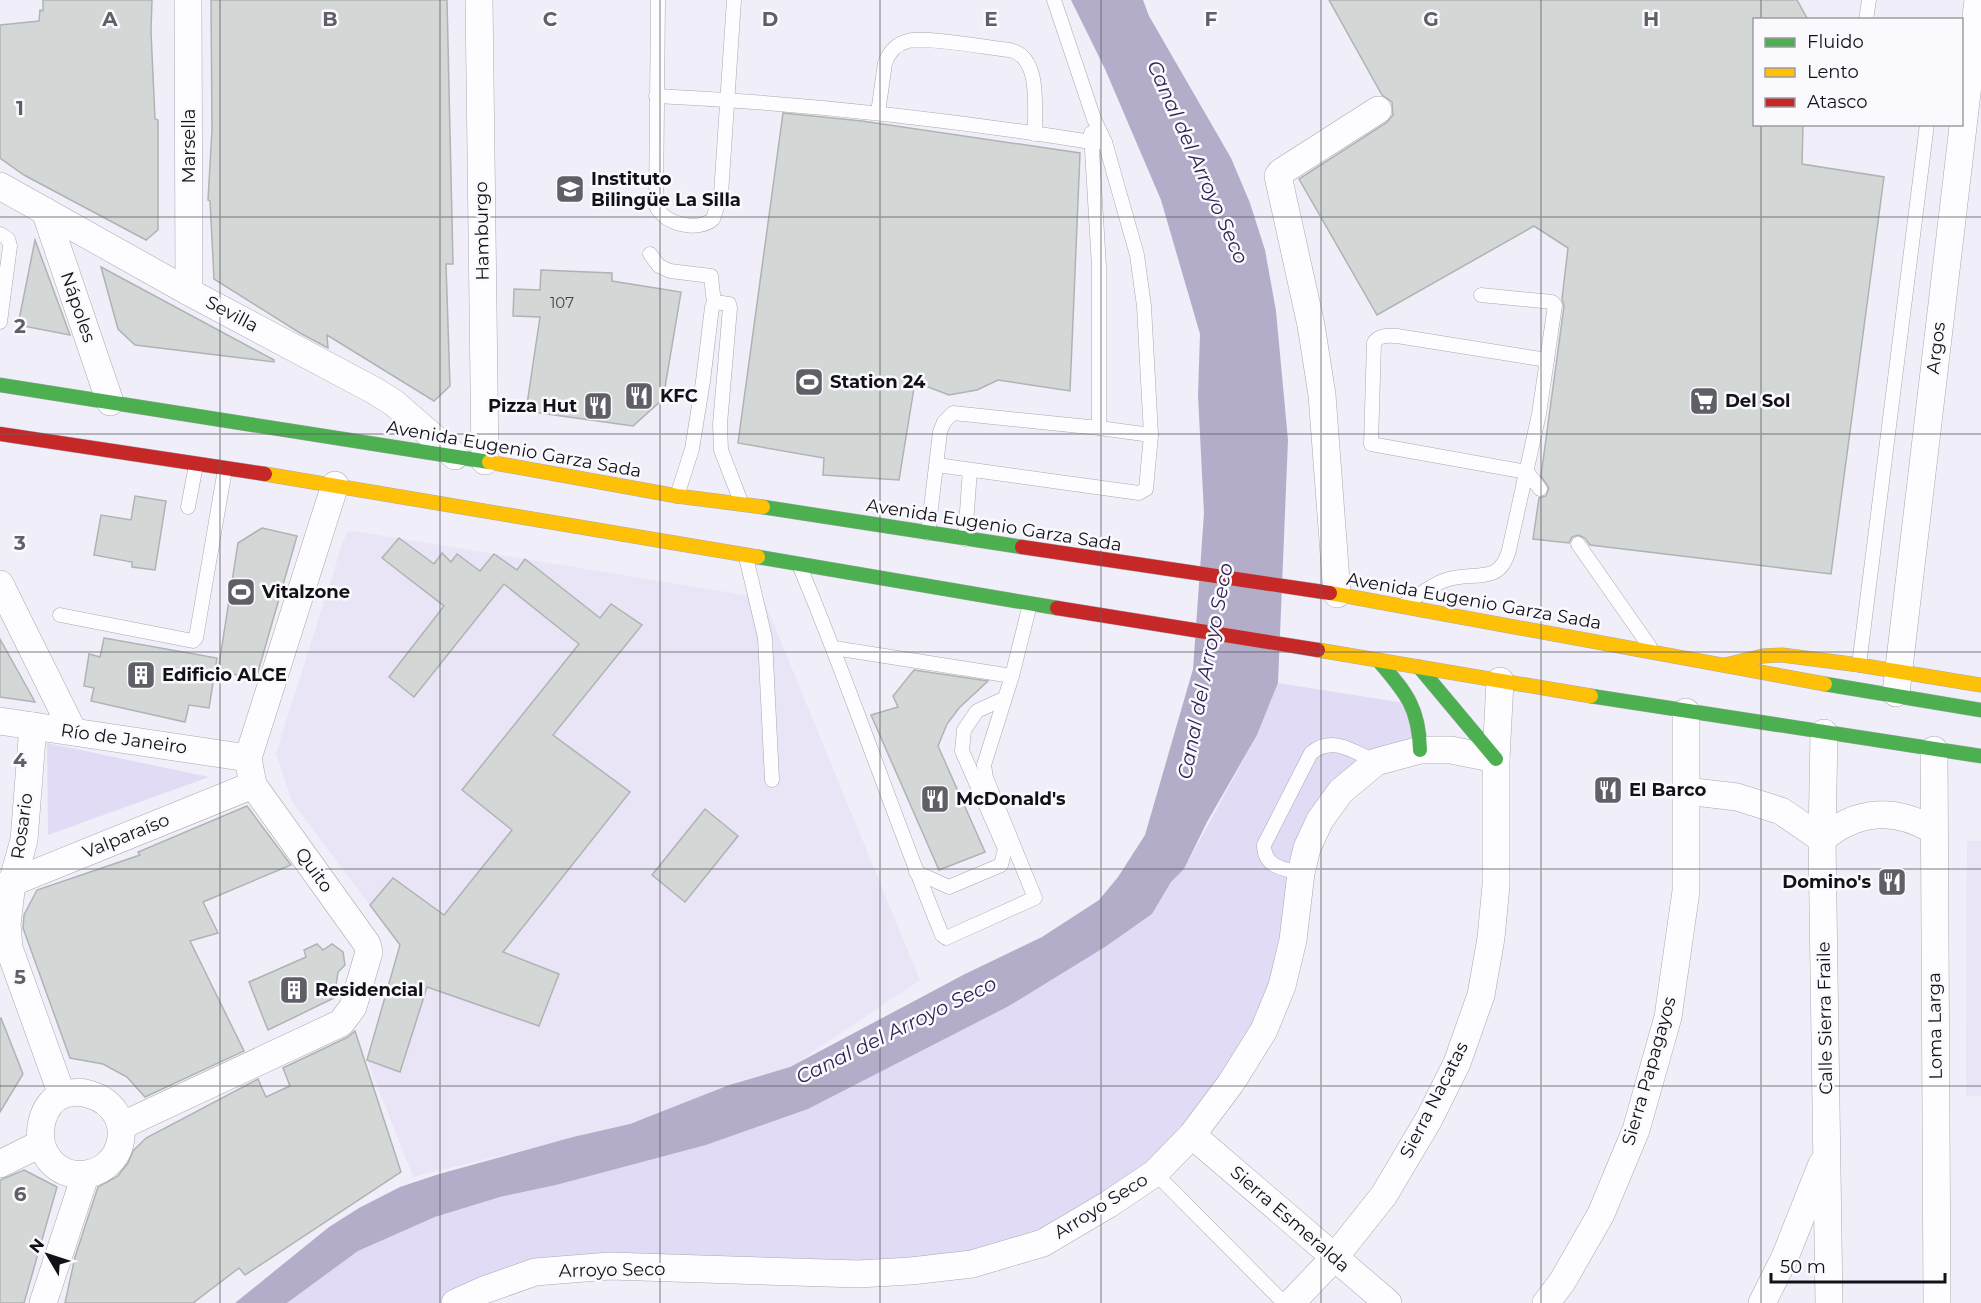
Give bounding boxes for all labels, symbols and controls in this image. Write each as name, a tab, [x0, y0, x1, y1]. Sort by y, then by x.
text: A	[101, 7, 118, 31]
text: B	[322, 7, 338, 31]
text: C	[543, 7, 558, 31]
text: D	[762, 7, 778, 31]
text: E	[984, 7, 998, 31]
text: F	[1205, 7, 1218, 31]
text: G	[1423, 7, 1439, 31]
text: H	[1643, 7, 1659, 31]
legend	[1753, 18, 1963, 126]
text: Fluido	[1807, 31, 1864, 53]
water label: Canal del Arroyo Seco	[1142, 57, 1254, 267]
text: Lento	[1807, 61, 1859, 83]
text: Atasco	[1807, 91, 1867, 113]
text: 1	[16, 96, 24, 120]
street label: Marsella	[178, 109, 200, 183]
place label: Instituto Bilingüe La Silla	[591, 168, 741, 211]
school or university icon: Instituto Bilingüe La Silla	[554, 173, 586, 205]
street label: Hamburgo	[470, 181, 494, 281]
street label: Nápoles	[56, 269, 100, 345]
street label: Sevilla	[202, 291, 262, 337]
house number: 107	[550, 293, 574, 312]
text: 2	[14, 314, 26, 338]
street label: Argos	[1922, 320, 1950, 375]
sports icon: Station 24	[793, 366, 825, 398]
place label: Station 24	[830, 371, 926, 393]
restaurant icon: KFC	[623, 380, 655, 412]
place label: KFC	[660, 385, 698, 407]
supermarket icon: Del Sol	[1688, 385, 1720, 417]
restaurant icon: Pizza Hut	[582, 390, 614, 422]
place label: Del Sol	[1725, 390, 1790, 412]
place label: Pizza Hut	[488, 395, 577, 417]
street label: Avenida Eugenio Garza Sada	[385, 416, 643, 482]
street label: Avenida Eugenio Garza Sada	[865, 494, 1123, 556]
text: 3	[13, 531, 26, 555]
water label: Canal del Arroyo Seco	[1172, 561, 1238, 781]
street label: Avenida Eugenio Garza Sada	[1345, 568, 1603, 634]
sports icon: Vitalzone	[225, 576, 257, 608]
place label: Vitalzone	[261, 581, 350, 603]
building icon: Edificio ALCE	[125, 659, 157, 691]
place label: Edificio ALCE	[162, 664, 287, 686]
street label: Río de Janeiro	[59, 719, 189, 759]
text: 4	[13, 748, 27, 772]
restaurant icon: El Barco	[1592, 774, 1624, 806]
place label: El Barco	[1629, 779, 1707, 801]
restaurant icon: McDonald's	[919, 783, 951, 815]
place label: McDonald's	[956, 788, 1066, 810]
street label: Rosario	[6, 791, 38, 861]
street label: Valparaíso	[79, 809, 173, 863]
street label: Quito	[290, 843, 338, 897]
restaurant icon: Domino's	[1876, 866, 1908, 898]
place label: Domino's	[1782, 871, 1871, 893]
street label: Calle Sierra Fraile	[1813, 941, 1837, 1095]
text: 5	[14, 965, 26, 989]
water label: Canal del Arroyo Seco	[792, 971, 1000, 1089]
street label: Loma Larga	[1923, 972, 1947, 1080]
building icon: Residencial	[278, 974, 310, 1006]
place label: Residencial	[315, 979, 423, 1001]
street label: Sierra Papagayos	[1617, 994, 1681, 1148]
street label: Sierra Nacatas	[1395, 1038, 1473, 1162]
street label: Sierra Esmeralda	[1226, 1161, 1354, 1277]
street label: Arroyo Seco	[1050, 1168, 1152, 1244]
text: 6	[14, 1182, 27, 1206]
north arrow	[18, 1225, 78, 1285]
text: N	[25, 1235, 48, 1257]
scale bar	[1771, 1246, 1945, 1284]
text: 50 m	[1780, 1256, 1826, 1278]
street label: Arroyo Seco	[558, 1258, 666, 1282]

